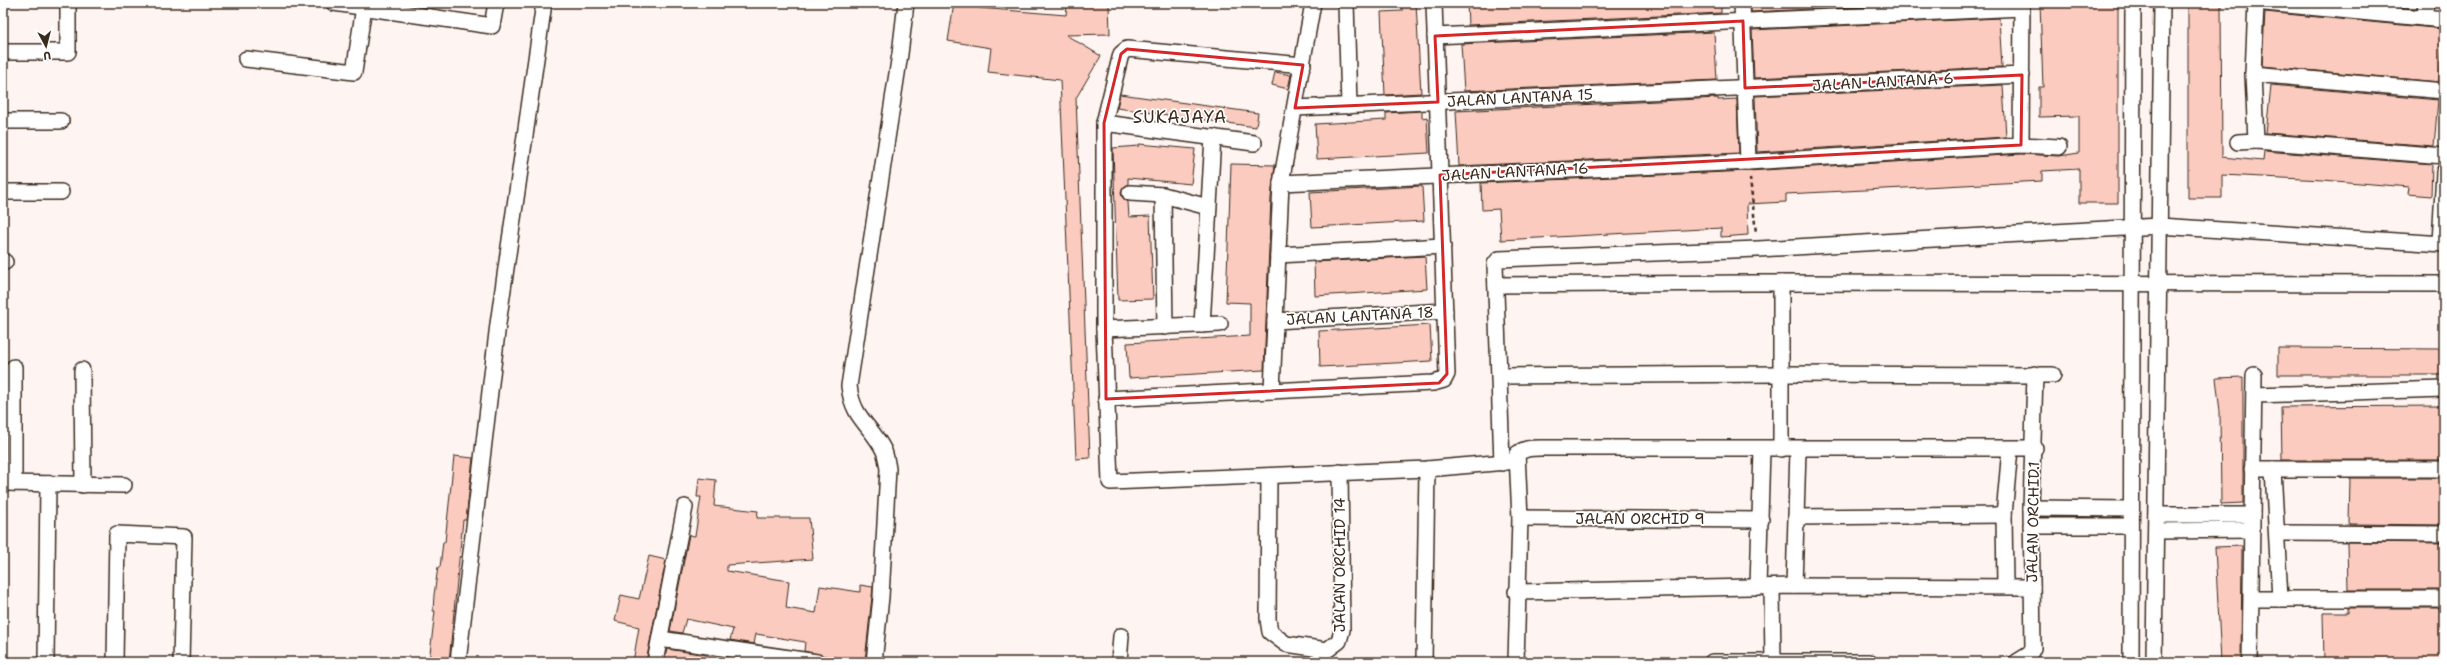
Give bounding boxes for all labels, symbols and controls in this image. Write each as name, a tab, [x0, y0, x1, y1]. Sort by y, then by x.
north arrow	[26, 26, 66, 66]
text: U	[43, 48, 52, 63]
street label: JALAN LANTANA 6	[1812, 68, 1954, 96]
street label: JALAN LANTANA 15	[1446, 84, 1594, 112]
district label: SUKAJAYA	[1133, 106, 1227, 128]
street label: JALAN LANTANA 16	[1441, 158, 1589, 186]
street label: JALAN LANTANA 18	[1286, 302, 1434, 330]
street label: JALAN ORCHID.1	[2022, 461, 2044, 583]
street label: JALAN ORCHID 14	[1330, 497, 1350, 633]
street label: JALAN ORCHID 9	[1575, 509, 1705, 529]

